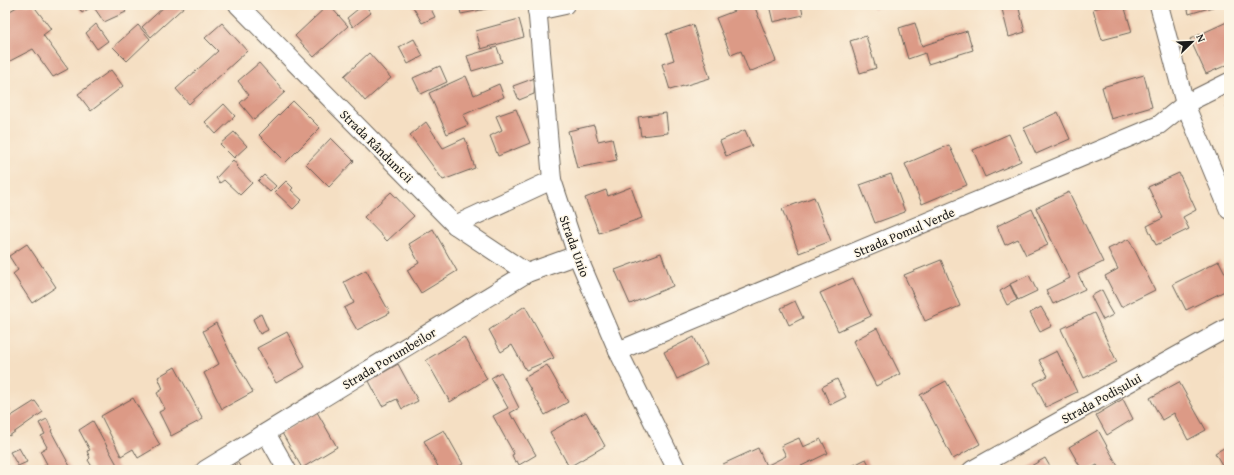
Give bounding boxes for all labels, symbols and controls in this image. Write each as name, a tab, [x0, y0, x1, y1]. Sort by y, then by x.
north arrow	[1172, 22, 1212, 62]
text: N	[1192, 32, 1210, 45]
street label: Strada Rândunicii	[336, 105, 418, 188]
street label: Strada Pomul Verde	[851, 203, 958, 262]
street label: Strada Unio	[555, 213, 595, 280]
street label: Strada Porumbeilor	[338, 322, 441, 394]
street label: Strada Podișului	[1058, 368, 1145, 428]

